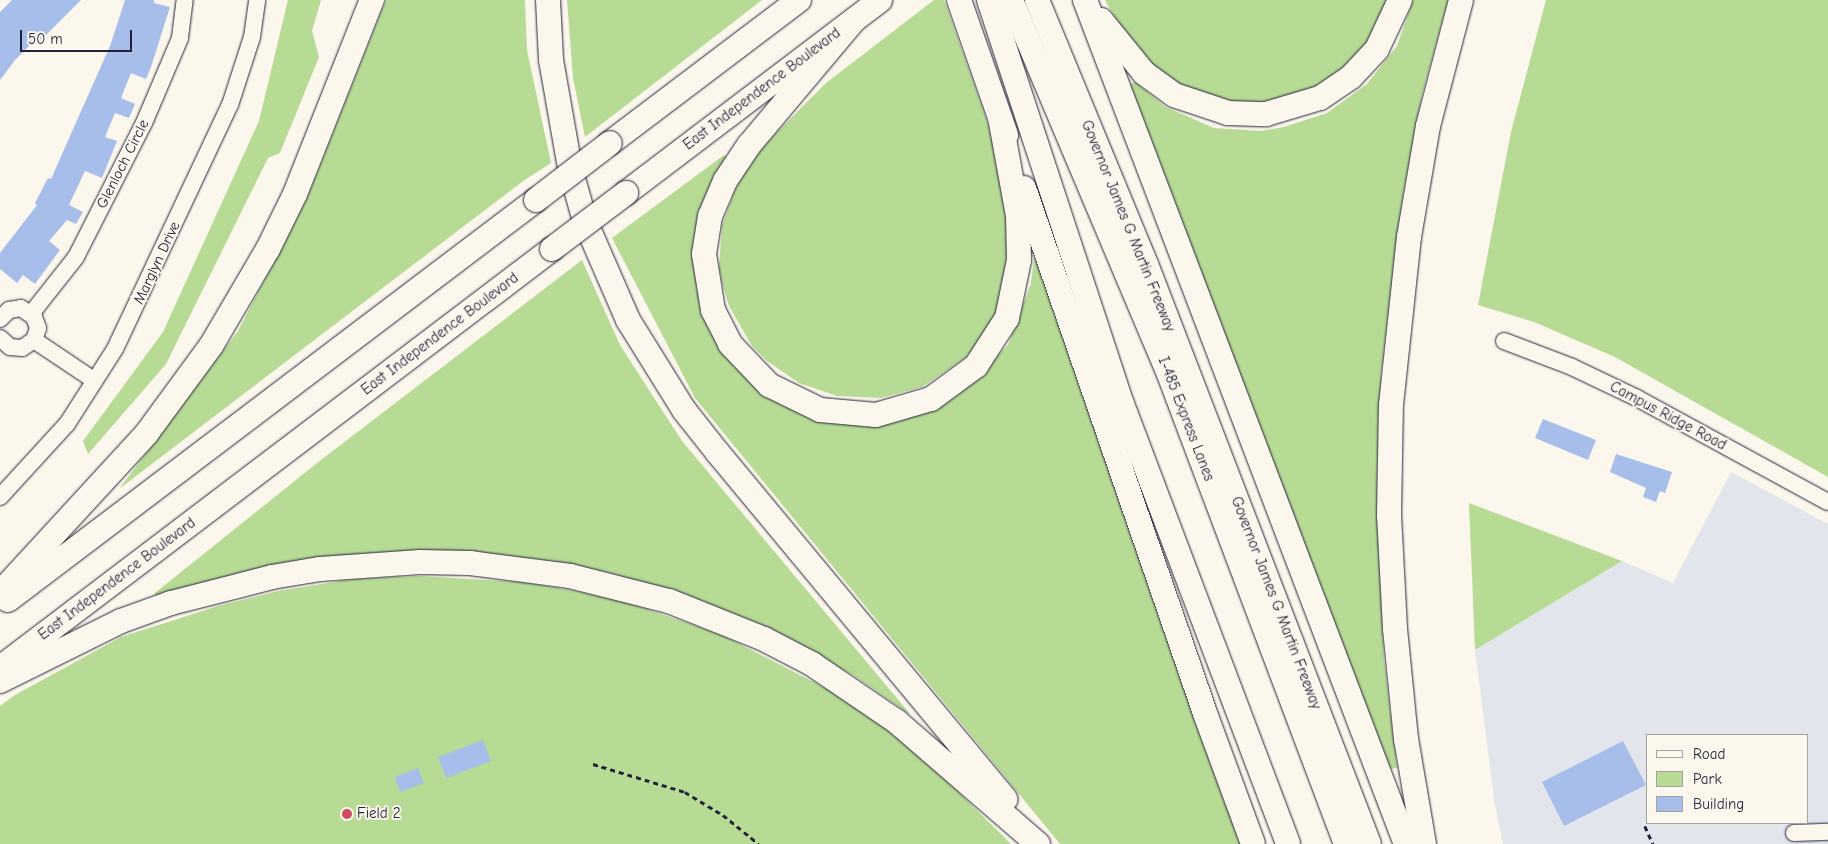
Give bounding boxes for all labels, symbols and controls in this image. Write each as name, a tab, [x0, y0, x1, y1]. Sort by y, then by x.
scale bar	[22, 20, 135, 52]
street label: East Independence Boulevard	[680, 24, 844, 154]
text: 50 m	[28, 30, 63, 48]
street label: Glenloch Circle	[93, 116, 153, 212]
street label: Governor James G Martin Freeway	[1077, 118, 1179, 334]
street label: Marglyn Drive	[130, 219, 184, 307]
street label: East Independence Boulevard	[358, 269, 522, 399]
street label: I-485 Express Lanes	[1154, 354, 1218, 484]
street label: Campus Ridge Road	[1607, 378, 1729, 454]
street label: Governor James G Martin Freeway	[1227, 494, 1325, 712]
street label: East Independence Boulevard	[35, 514, 199, 644]
legend	[1646, 734, 1808, 824]
text: Road	[1693, 745, 1725, 763]
text: Park	[1693, 770, 1722, 788]
text: Building	[1693, 795, 1744, 813]
place label: Field 2	[357, 805, 401, 823]
marker: Field 2	[341, 808, 353, 820]

